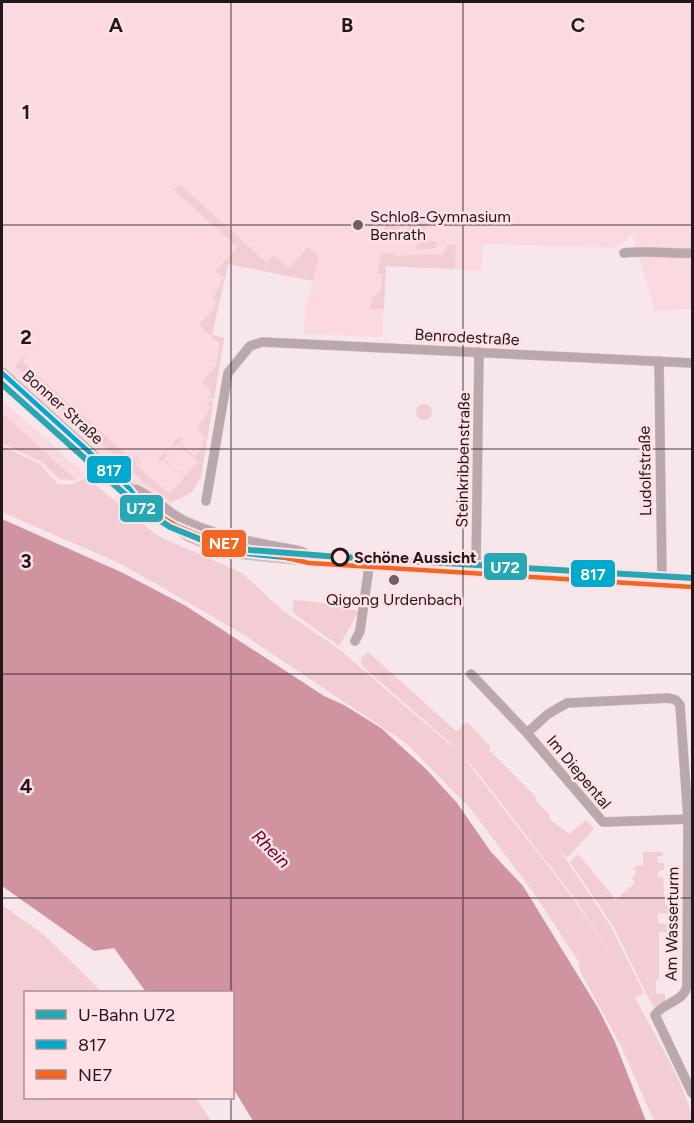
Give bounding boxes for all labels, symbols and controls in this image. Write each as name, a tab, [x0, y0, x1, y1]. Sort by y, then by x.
text: A	[109, 13, 124, 37]
text: B	[341, 13, 353, 37]
text: C	[571, 13, 585, 37]
text: 1	[22, 100, 30, 124]
place label: Schloß-Gymnasium Benrath	[370, 207, 511, 244]
marker: Schloß-Gymnasium Benrath	[351, 218, 365, 232]
text: 2	[20, 325, 32, 349]
street label: Benrodestraße	[414, 325, 520, 349]
street label: Bonner Straße	[19, 366, 108, 448]
street label: Steinkribbenstraße	[452, 392, 474, 528]
street label: Ludolfstraße	[635, 426, 655, 516]
line badge: 817	[86, 455, 132, 484]
text: 817	[96, 461, 122, 480]
line badge: U72	[119, 494, 164, 523]
text: U72	[126, 499, 156, 518]
line badge: NE7	[201, 529, 247, 558]
text: NE7	[209, 534, 239, 553]
marker: Schöne Aussicht	[331, 548, 349, 566]
place label: Schöne Aussicht	[354, 548, 477, 567]
text: 3	[20, 549, 32, 573]
line badge: U72	[483, 552, 528, 581]
text: U72	[490, 558, 520, 577]
line badge: 817	[570, 559, 616, 588]
text: 817	[580, 565, 606, 584]
marker: Qigong Urdenbach	[387, 573, 401, 587]
place label: Qigong Urdenbach	[326, 590, 462, 609]
street label: Im Diepental	[543, 731, 615, 813]
text: 4	[20, 774, 33, 798]
water label: Rhein	[247, 825, 295, 873]
street label: Am Wasserturm	[662, 867, 682, 981]
legend	[24, 991, 234, 1099]
text: U-Bahn U72	[78, 1004, 175, 1026]
text: 817	[78, 1034, 106, 1056]
text: NE7	[78, 1064, 113, 1086]

